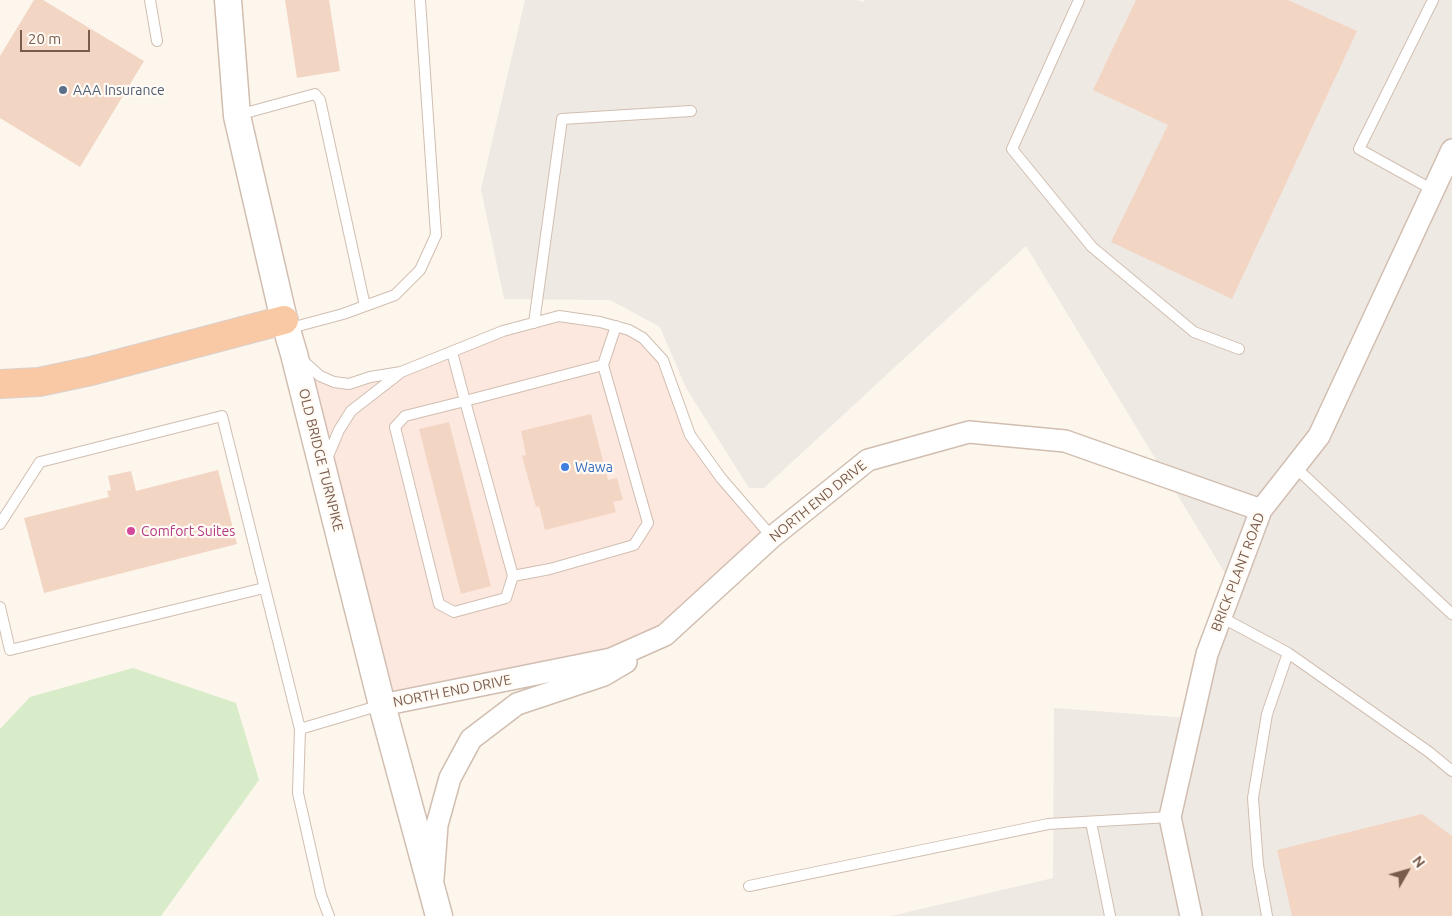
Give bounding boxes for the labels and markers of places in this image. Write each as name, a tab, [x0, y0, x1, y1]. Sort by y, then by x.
place label: AAA Insurance	[73, 82, 165, 98]
marker: AAA Insurance	[57, 84, 69, 96]
place label: Wawa	[575, 459, 613, 475]
marker: Wawa	[559, 461, 571, 473]
place label: Comfort Suites	[141, 523, 235, 539]
marker: Comfort Suites	[125, 525, 137, 537]

